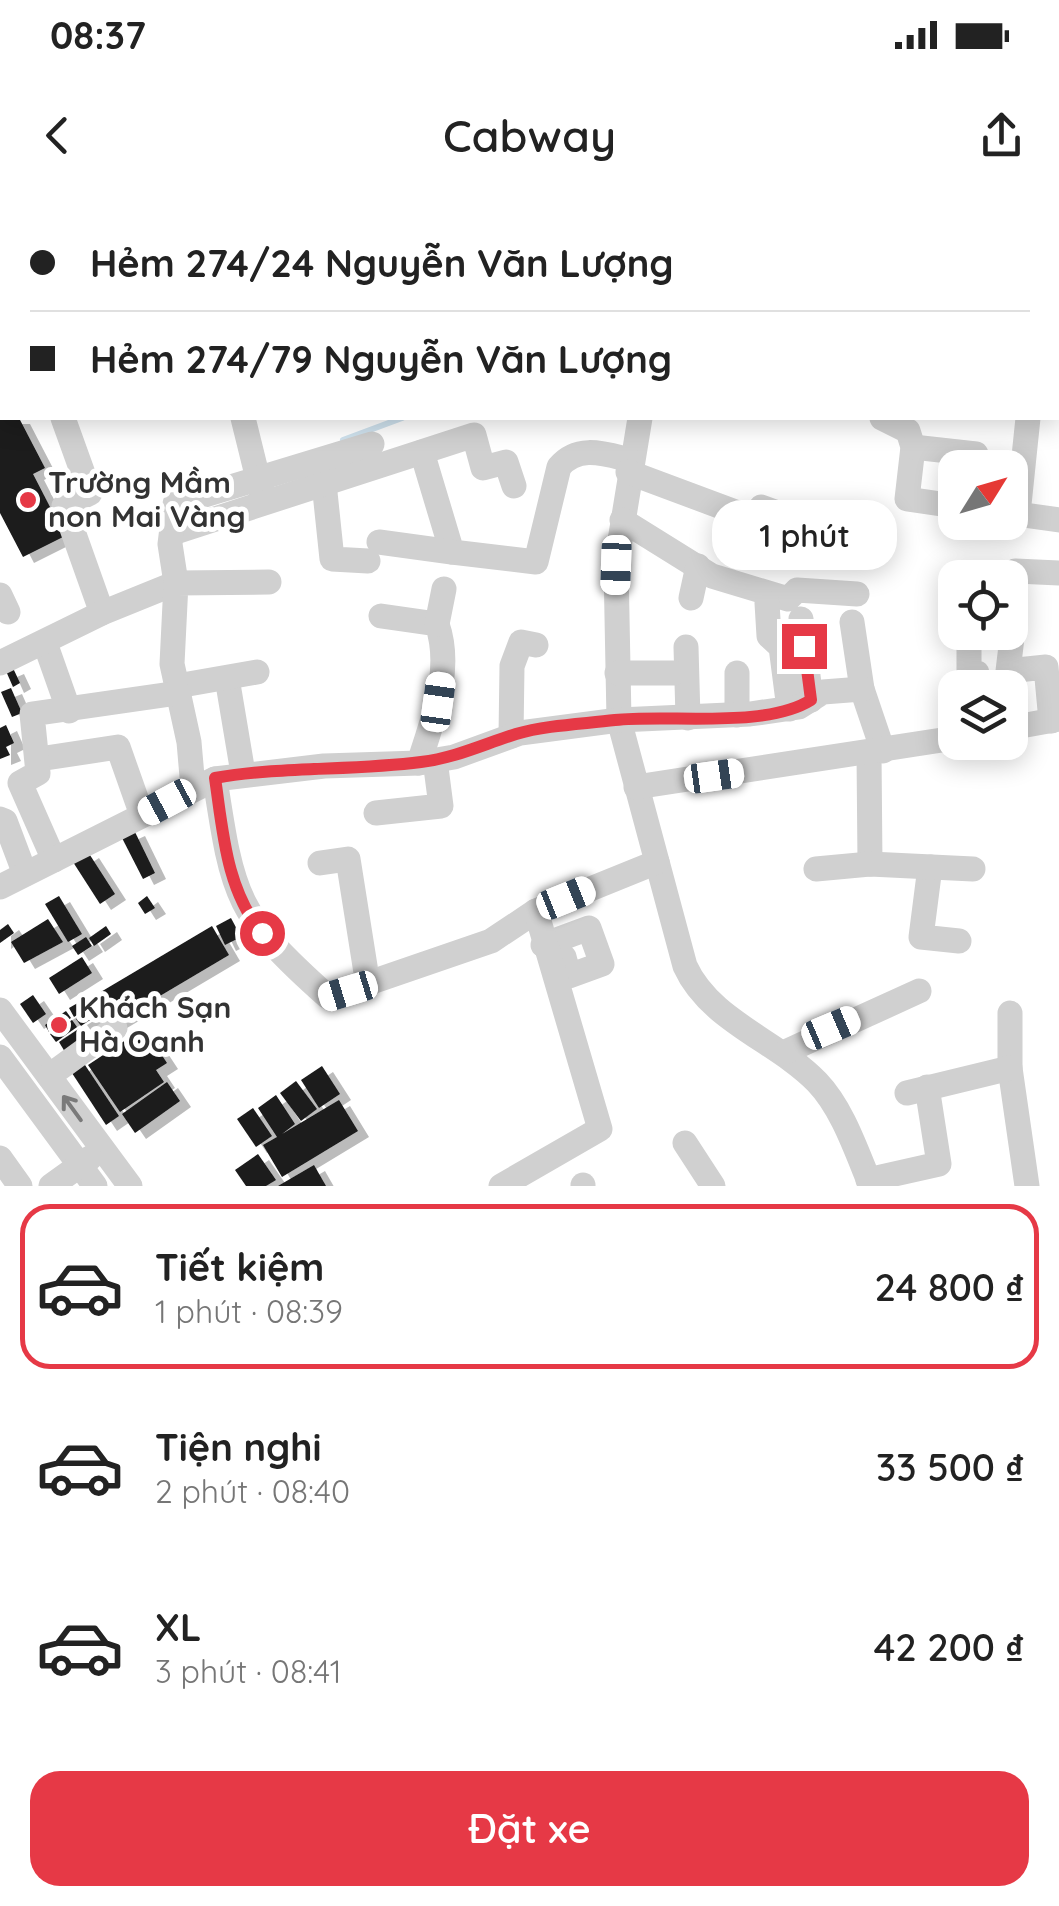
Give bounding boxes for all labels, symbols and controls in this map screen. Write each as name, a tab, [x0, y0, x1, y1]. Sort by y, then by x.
text: 08:37	[50, 11, 146, 59]
text: Cabway	[443, 107, 616, 163]
icon: back	[30, 108, 85, 163]
icon: share	[974, 108, 1029, 163]
text: Hẻm 274/24 Nguyễn Văn Lượng	[90, 239, 674, 287]
text: Hẻm 274/79 Nguyễn Văn Lượng	[90, 335, 672, 383]
north arrow	[938, 450, 1028, 540]
map controls	[938, 450, 1028, 760]
place label: Trường Mầm non Mai Vàng	[48, 463, 246, 535]
marker: Trường Mầm non Mai Vàng	[17, 489, 39, 511]
callout: 1 phút	[712, 501, 896, 571]
text: 1 phút	[759, 515, 850, 555]
car	[600, 534, 632, 596]
button: locate	[938, 560, 1028, 650]
route end	[782, 624, 827, 669]
car	[419, 670, 457, 734]
button: layers	[938, 670, 1028, 760]
car	[682, 757, 746, 795]
car	[133, 775, 201, 829]
car	[533, 873, 599, 923]
route start	[240, 911, 285, 956]
car	[315, 968, 381, 1014]
place label: Khách Sạn Hà Oanh	[79, 988, 231, 1060]
car	[798, 1002, 864, 1054]
marker: Khách Sạn Hà Oanh	[48, 1014, 70, 1036]
one-way arrow	[61, 1095, 82, 1122]
icon: car	[35, 1242, 125, 1332]
text: Tiết kiệm	[155, 1243, 324, 1291]
text: 24 800 ₫	[875, 1263, 1024, 1311]
text: 1 phút · 08:39	[155, 1291, 343, 1331]
icon: car	[35, 1422, 125, 1512]
text: Tiện nghi	[155, 1423, 322, 1471]
text: 33 500 ₫	[876, 1443, 1024, 1491]
text: 2 phút · 08:40	[155, 1471, 350, 1511]
icon: car	[35, 1602, 125, 1692]
text: XL	[155, 1603, 201, 1651]
text: 42 200 ₫	[874, 1623, 1024, 1671]
text: 3 phút · 08:41	[155, 1651, 342, 1691]
button: Đặt xe	[30, 1771, 1029, 1886]

